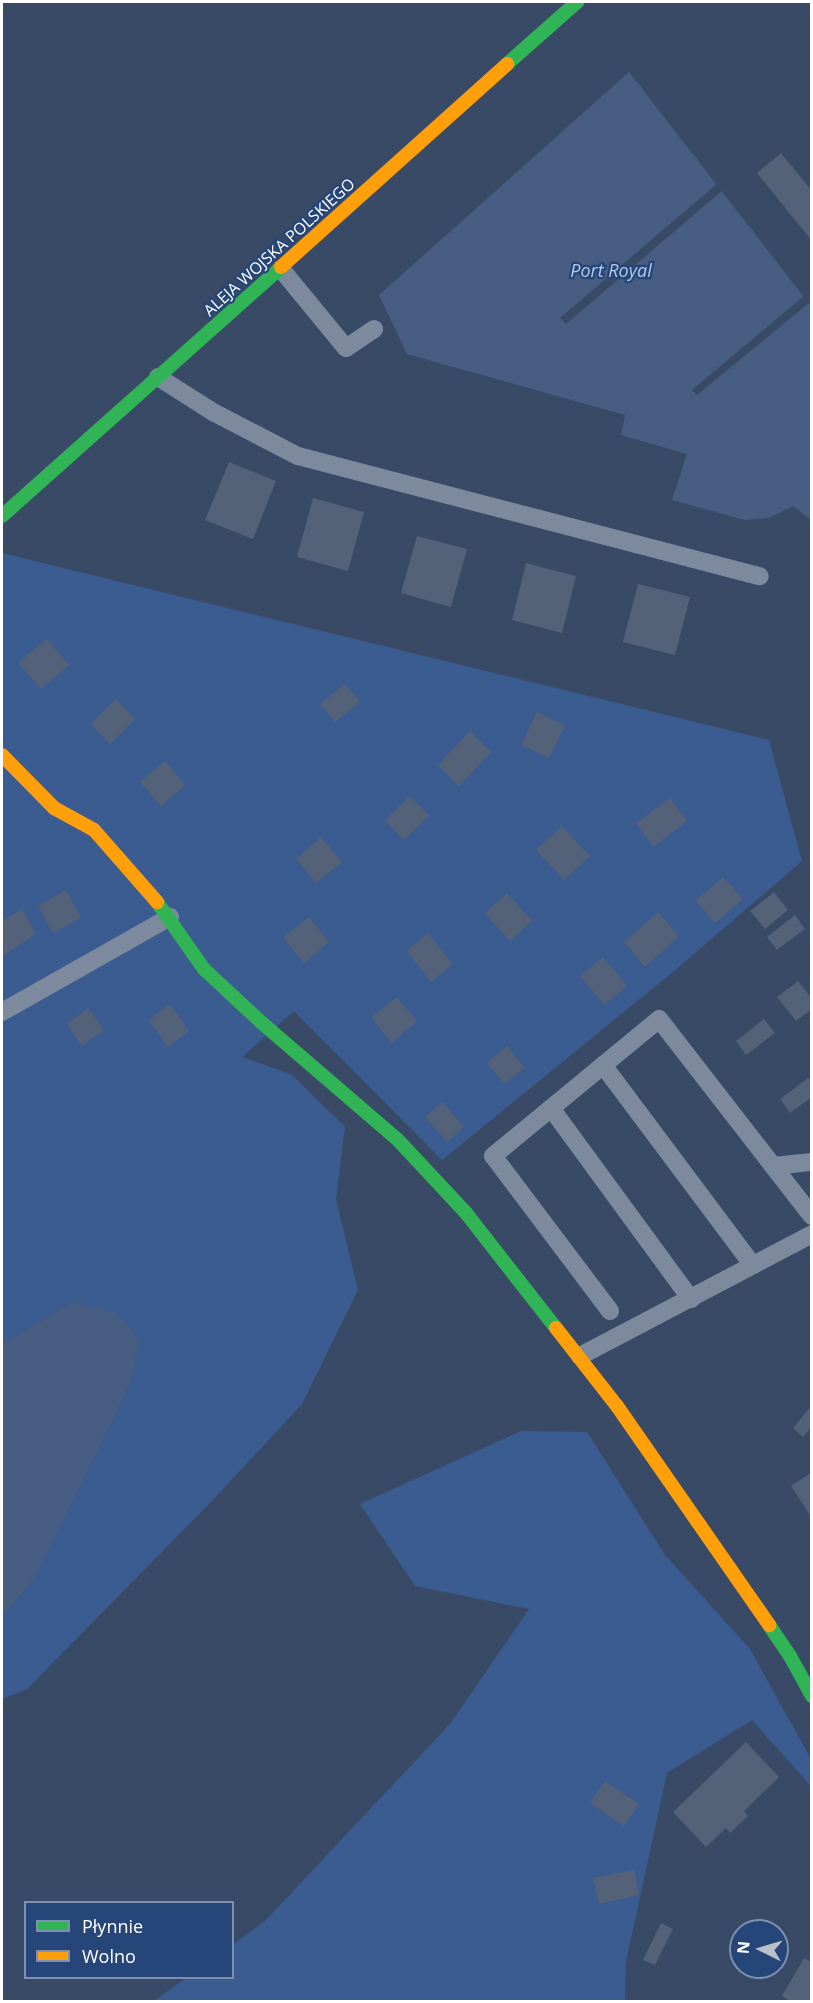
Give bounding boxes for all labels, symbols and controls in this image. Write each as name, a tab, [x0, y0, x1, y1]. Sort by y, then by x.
street label: ALEJA WOJSKA POLSKIEGO	[199, 174, 359, 320]
water label: Port Royal	[570, 259, 652, 281]
legend	[24, 1901, 234, 1979]
text: Płynnie	[82, 1914, 143, 1938]
north arrow	[729, 1919, 789, 1979]
text: N	[732, 1940, 755, 1955]
text: Wolno	[82, 1944, 136, 1968]

